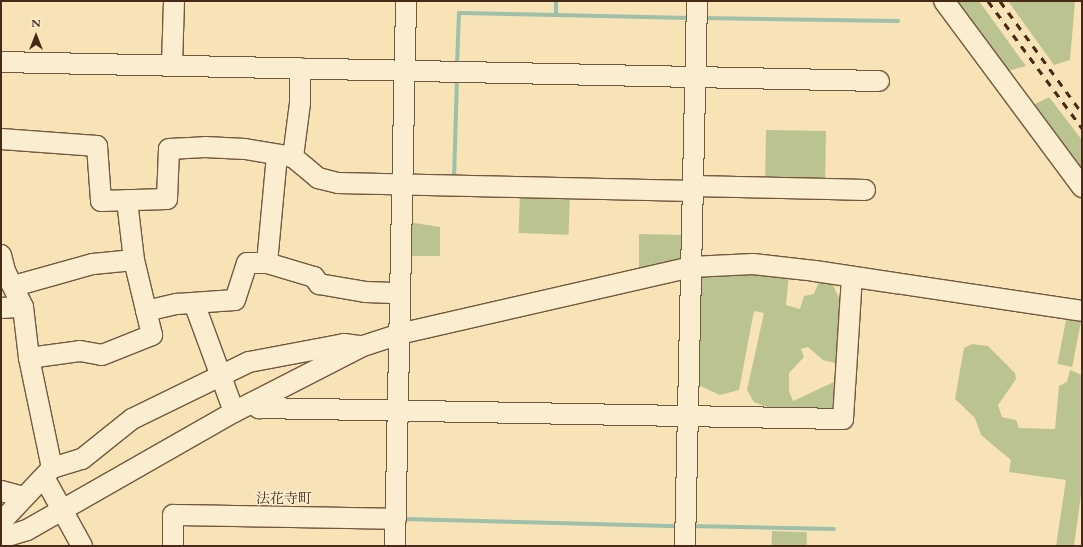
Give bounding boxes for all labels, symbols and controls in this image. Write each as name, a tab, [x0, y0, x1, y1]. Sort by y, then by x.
north arrow	[16, 16, 56, 56]
text: N	[31, 16, 41, 31]
district label: 法花寺町	[256, 491, 312, 507]

